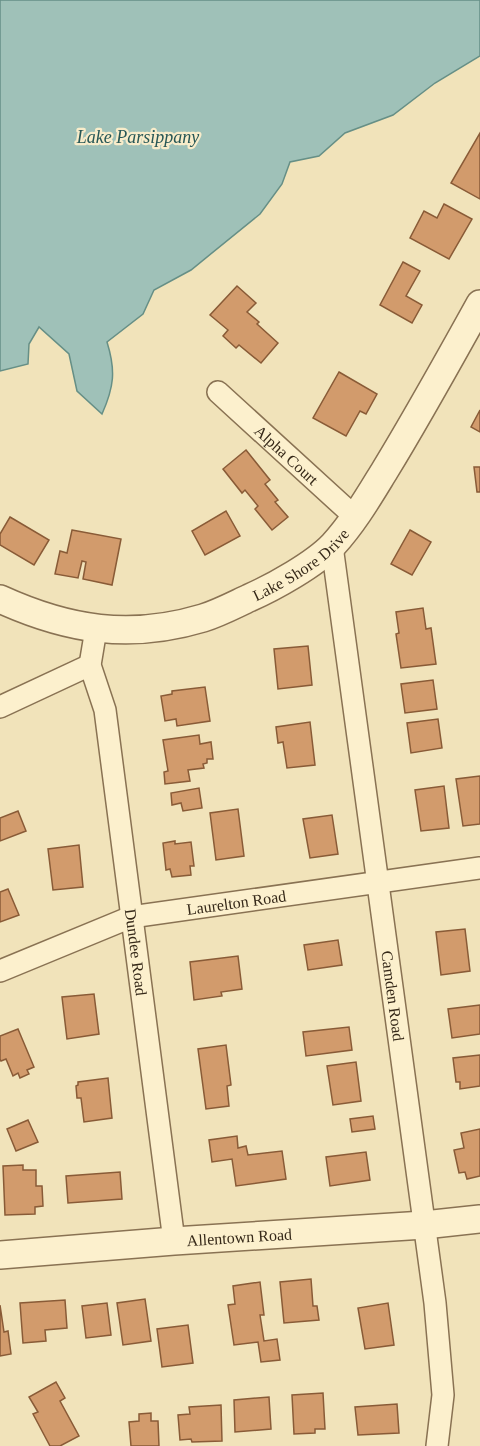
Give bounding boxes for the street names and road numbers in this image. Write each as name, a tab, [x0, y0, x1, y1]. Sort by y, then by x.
street label: Alpha Court	[251, 422, 322, 489]
street label: Lake Shore Drive	[250, 525, 352, 604]
street label: Laurelton Road	[186, 887, 287, 918]
street label: Dundee Road	[122, 908, 150, 997]
street label: Camden Road	[378, 950, 407, 1042]
street label: Allentown Road	[186, 1225, 292, 1249]

